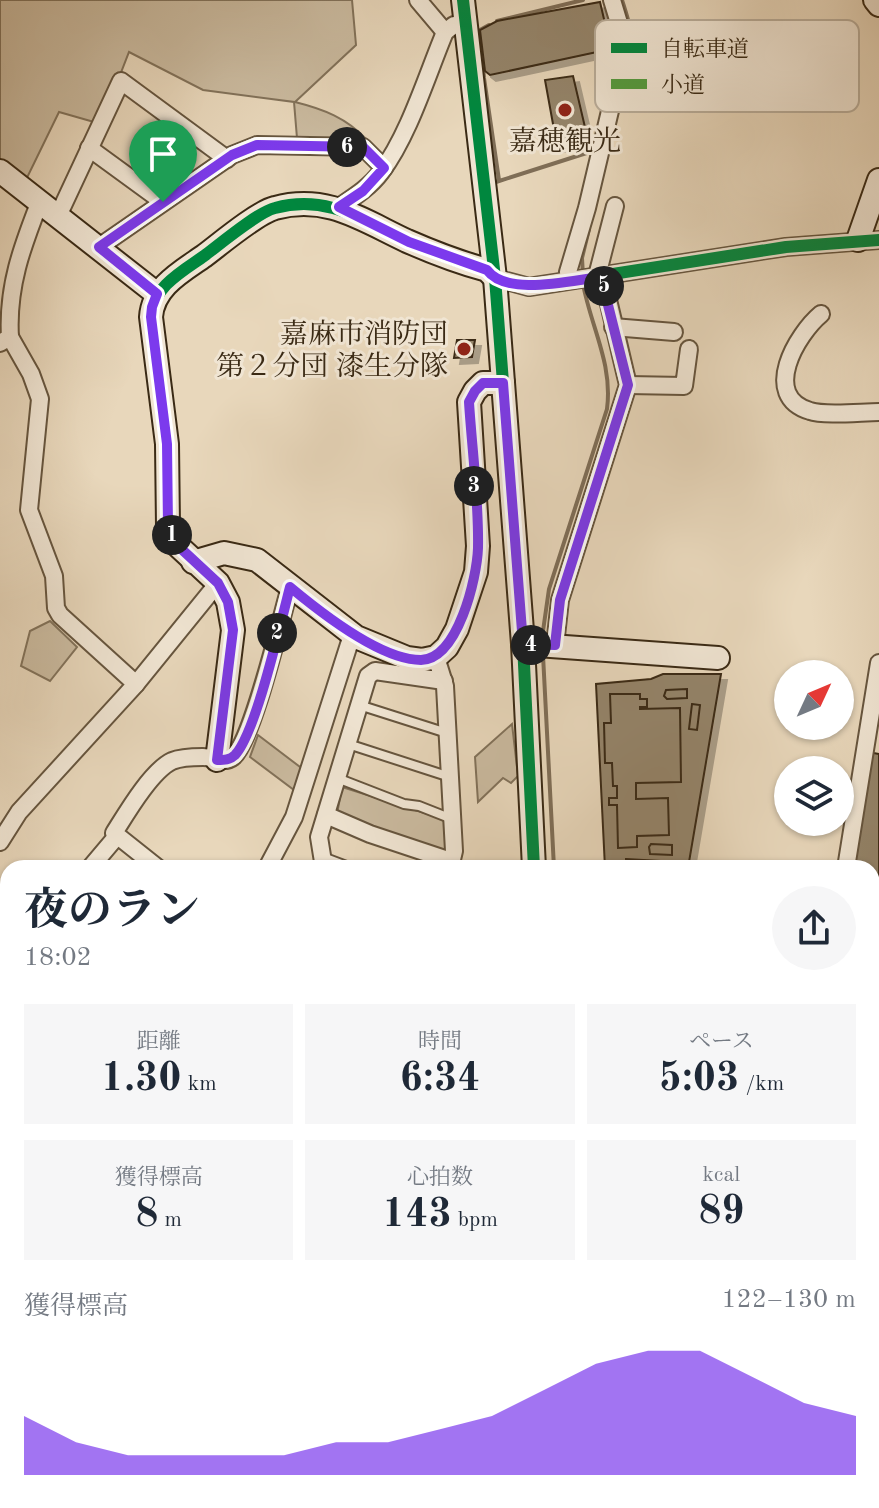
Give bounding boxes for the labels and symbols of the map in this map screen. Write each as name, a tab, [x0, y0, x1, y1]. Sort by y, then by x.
legend	[595, 20, 859, 112]
text: 自転車道	[661, 37, 749, 61]
text: 小道	[661, 73, 705, 97]
marker: 嘉穂観光	[556, 101, 574, 119]
pin	[129, 120, 197, 202]
place label: 嘉穂観光	[509, 126, 621, 157]
pin: 6	[327, 127, 367, 167]
pin: 5	[584, 266, 624, 306]
place label: 嘉麻市消防団 第２分団 漆生分隊	[216, 319, 448, 382]
marker: 嘉麻市消防団 第２分団 漆生分隊	[455, 340, 473, 358]
pin: 3	[454, 466, 494, 506]
pin: 1	[152, 515, 192, 555]
pin: 2	[257, 613, 297, 653]
pin: 4	[511, 625, 551, 665]
north arrow	[774, 660, 854, 740]

